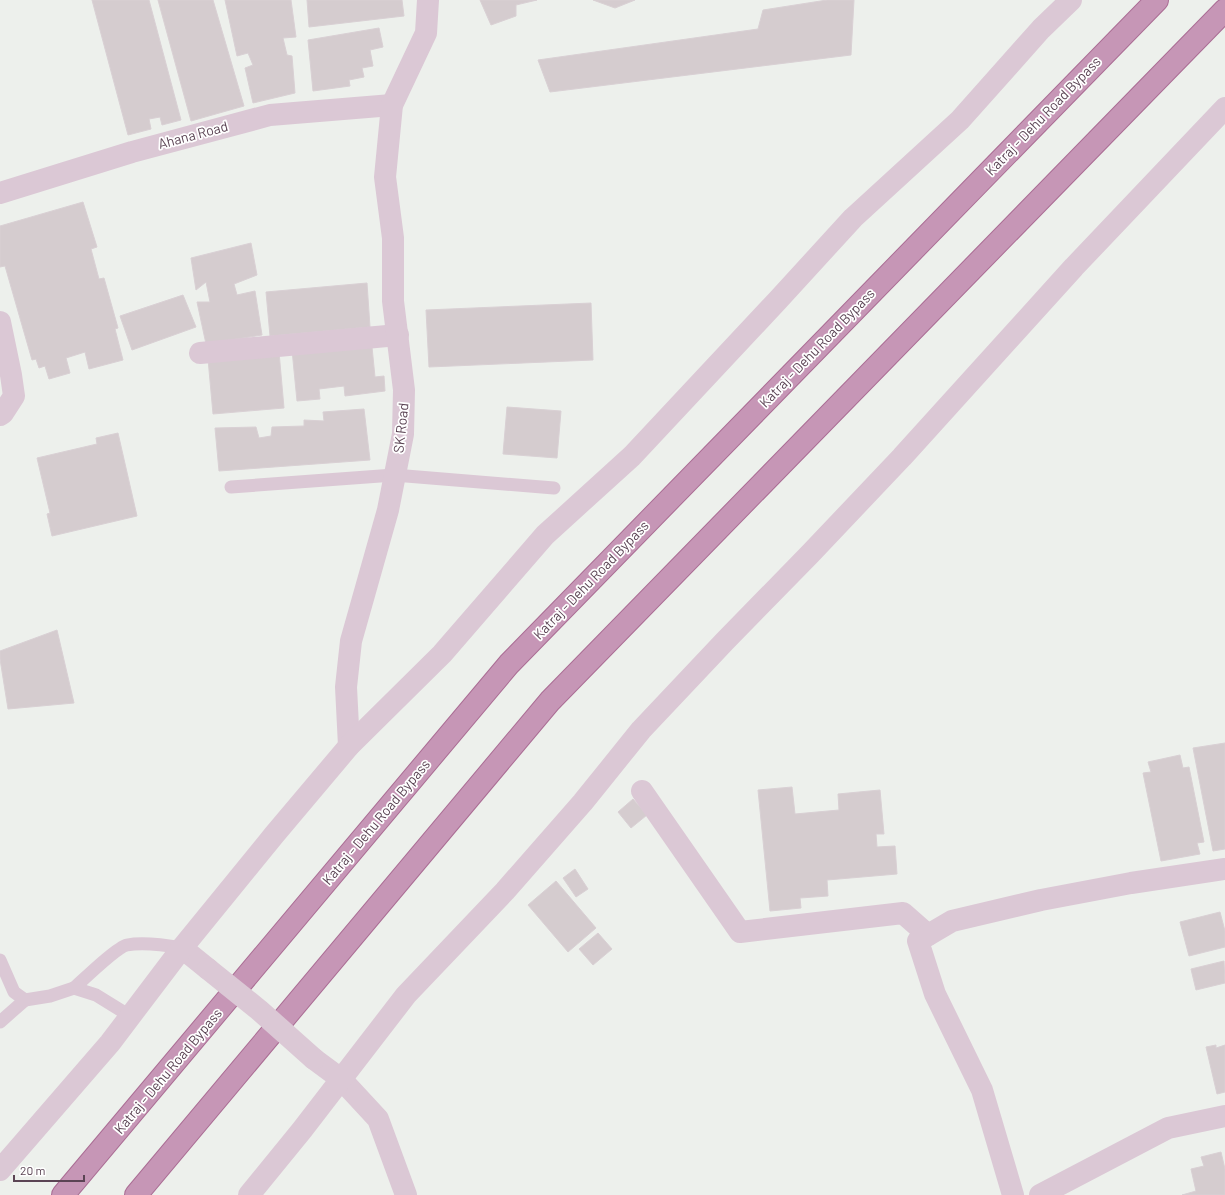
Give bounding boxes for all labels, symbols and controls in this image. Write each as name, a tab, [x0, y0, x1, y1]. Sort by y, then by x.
street label: Katraj - Dehu Road Bypass	[981, 53, 1104, 179]
street label: Ahana Road	[156, 117, 230, 152]
street label: Katraj - Dehu Road Bypass	[755, 285, 878, 411]
street label: SK Road	[389, 402, 412, 454]
street label: Katraj - Dehu Road Bypass	[529, 517, 652, 643]
street label: Katraj - Dehu Road Bypass	[318, 755, 433, 888]
street label: Katraj - Dehu Road Bypass	[110, 1004, 225, 1137]
scale bar	[14, 1157, 84, 1183]
text: 20 m	[20, 1163, 46, 1177]

